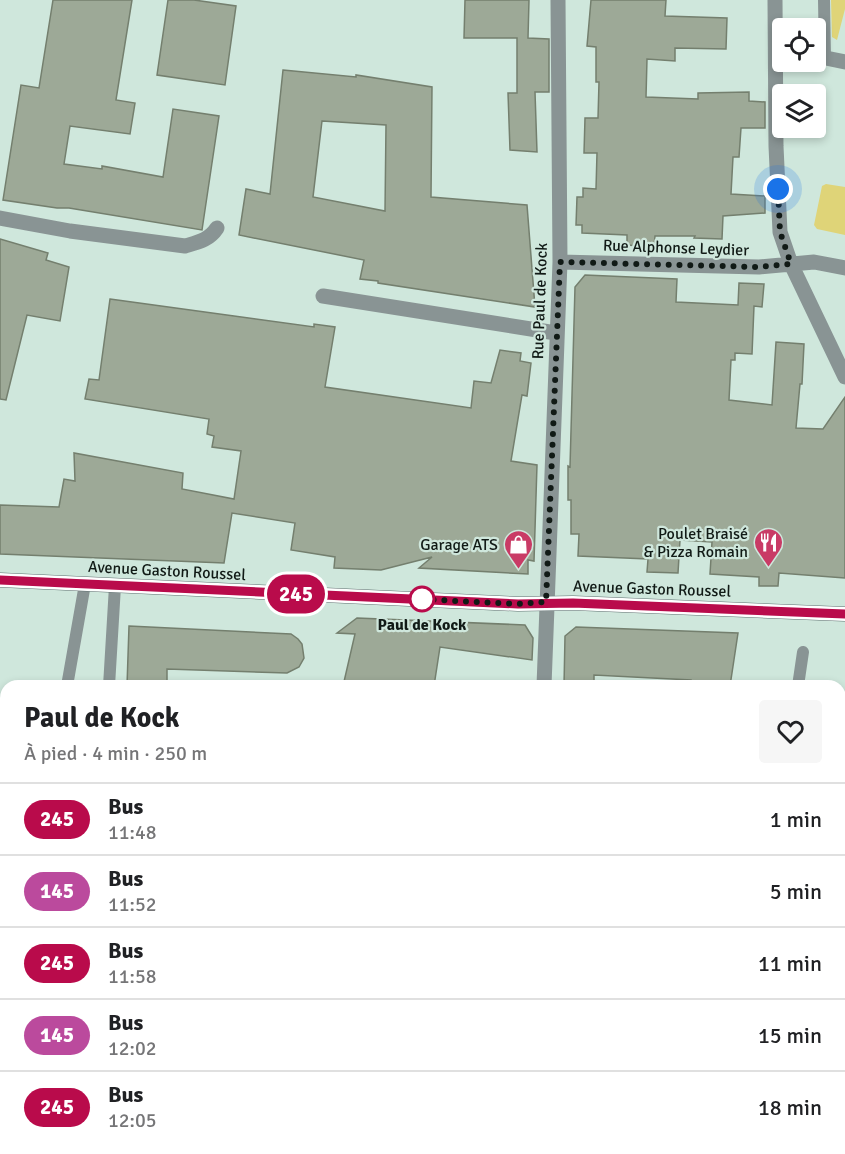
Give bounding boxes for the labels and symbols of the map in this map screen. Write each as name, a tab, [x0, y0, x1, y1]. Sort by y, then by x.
your location	[763, 174, 793, 204]
street label: Rue Alphonse Leydier	[602, 235, 750, 261]
street label: Rue Paul de Kock	[528, 242, 552, 360]
place label: Poulet Braisé & Pizza Romain	[644, 524, 748, 562]
restaurant icon: Poulet Braisé & Pizza Romain	[753, 526, 785, 568]
shop icon: Garage ATS	[503, 528, 535, 570]
place label: Garage ATS	[420, 535, 498, 555]
street label: Avenue Gaston Roussel	[87, 557, 247, 585]
line badge: 245	[262, 574, 330, 614]
street label: Avenue Gaston Roussel	[573, 576, 732, 602]
marker: Paul de Kock	[409, 586, 435, 612]
place label: Paul de Kock	[378, 615, 467, 635]

